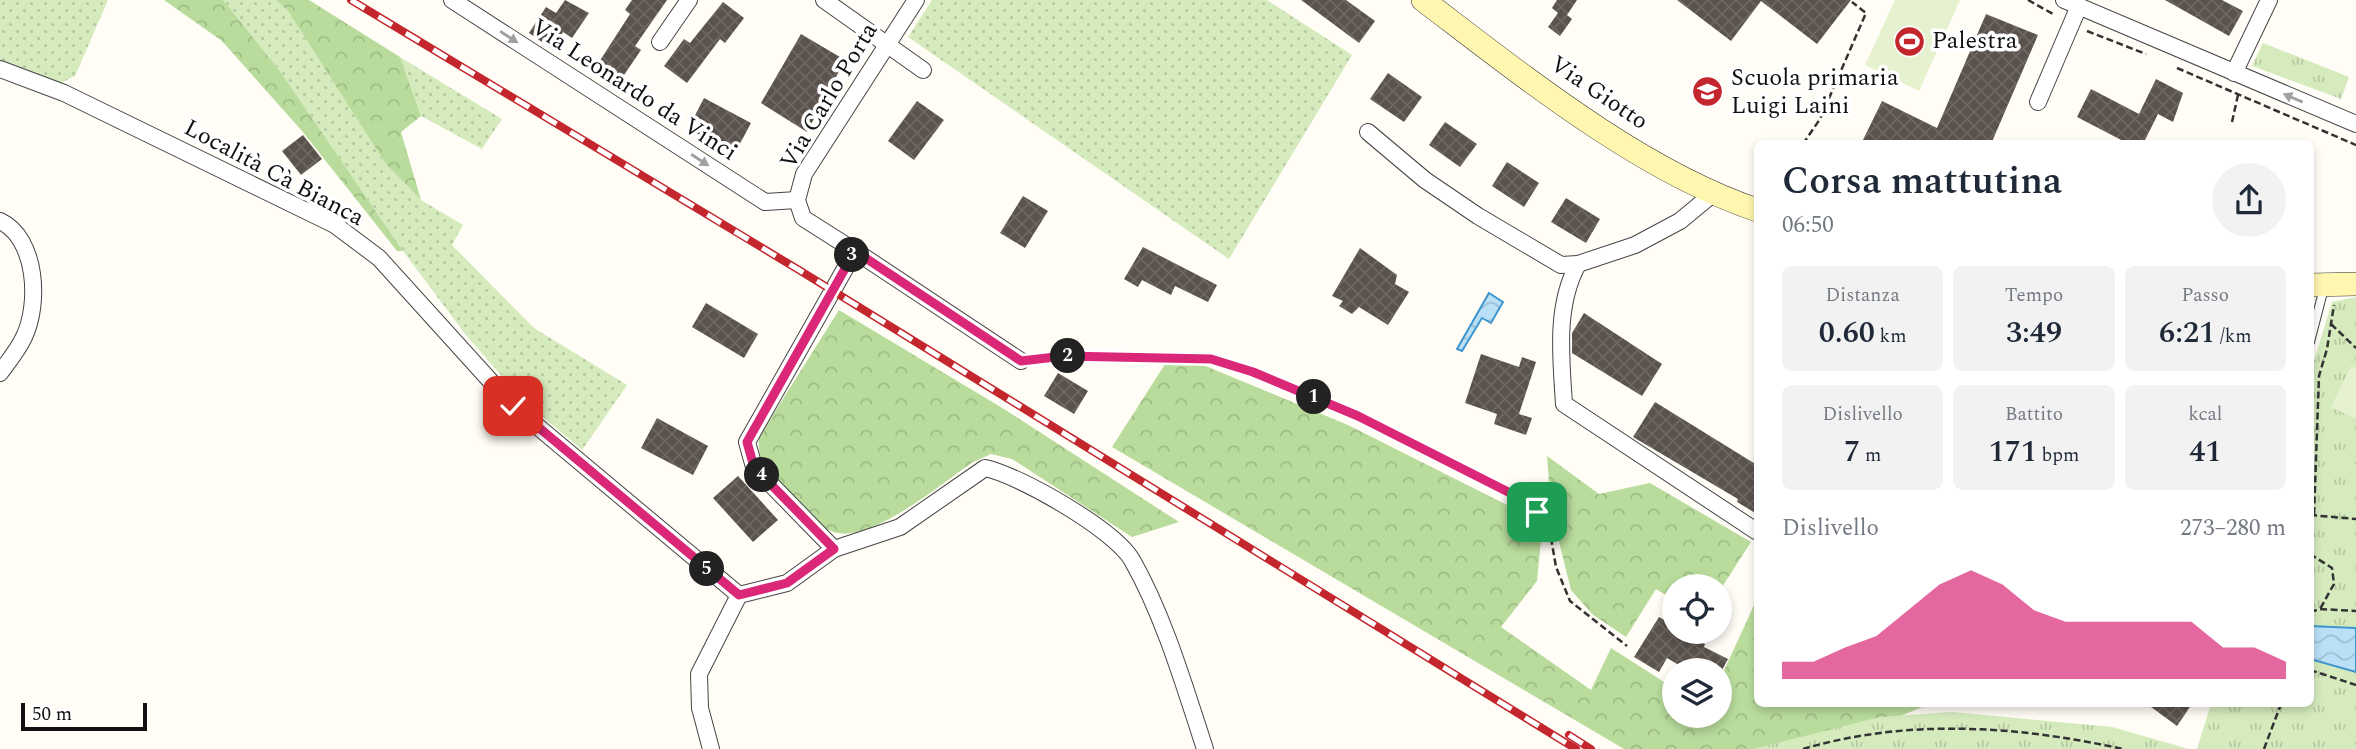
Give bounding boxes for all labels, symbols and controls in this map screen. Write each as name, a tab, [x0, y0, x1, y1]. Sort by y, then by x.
street label: Via Leonardo da Vinci	[524, 10, 744, 170]
street label: Via Carlo Porta	[771, 16, 887, 176]
place label: Palestra	[1932, 23, 2018, 59]
sports icon: Palestra	[1892, 24, 1926, 58]
one-way arrow	[500, 30, 518, 44]
street label: Via Giotto	[1543, 47, 1655, 139]
place label: Scuola primaria Luigi Laini	[1731, 60, 1899, 124]
school or university icon: Scuola primaria Luigi Laini	[1691, 75, 1725, 109]
one-way arrow	[2283, 92, 2303, 104]
street label: Località Cà Bianca	[177, 110, 371, 236]
text: Corsa mattutina	[1782, 153, 2062, 211]
one-way arrow	[691, 154, 710, 167]
button: share	[2212, 163, 2286, 237]
text: 06:50	[1782, 208, 1834, 243]
pin: 3	[834, 238, 870, 272]
text: 3	[846, 240, 857, 269]
text: Distanza	[1826, 281, 1900, 310]
text: Tempo	[2005, 281, 2063, 310]
text: Passo	[2182, 281, 2229, 310]
text: 0.60	[1819, 310, 1875, 356]
text: 3:49	[2006, 310, 2062, 356]
text: 6:21	[2159, 310, 2215, 356]
text: km	[1875, 322, 1907, 351]
text: /km	[2215, 322, 2252, 351]
pin: 2	[1050, 338, 1086, 374]
text: 2	[1062, 341, 1073, 370]
pin	[483, 376, 543, 436]
pin: 1	[1296, 380, 1332, 414]
text: 1	[1308, 382, 1319, 411]
icon: check	[494, 387, 532, 425]
text: Dislivello	[1823, 400, 1903, 429]
text: Battito	[2005, 400, 2063, 429]
text: kcal	[2188, 400, 2222, 429]
text: 7	[1844, 429, 1860, 475]
text: 171	[1989, 429, 2037, 475]
text: 41	[2189, 429, 2221, 475]
text: m	[1860, 441, 1881, 470]
text: bpm	[2037, 441, 2079, 470]
pin: 4	[744, 458, 780, 492]
text: 4	[756, 460, 767, 489]
pin	[1507, 482, 1567, 542]
icon: arrive	[1518, 493, 1556, 531]
text: Dislivello	[1782, 511, 1879, 546]
text: 273–280 m	[2180, 511, 2286, 546]
pin: 5	[690, 552, 724, 586]
text: 5	[701, 554, 712, 583]
map controls	[1662, 574, 1732, 728]
button: locate	[1662, 574, 1732, 644]
button: layers	[1662, 658, 1732, 728]
scale bar	[21, 700, 147, 732]
text: 50 m	[32, 700, 72, 729]

